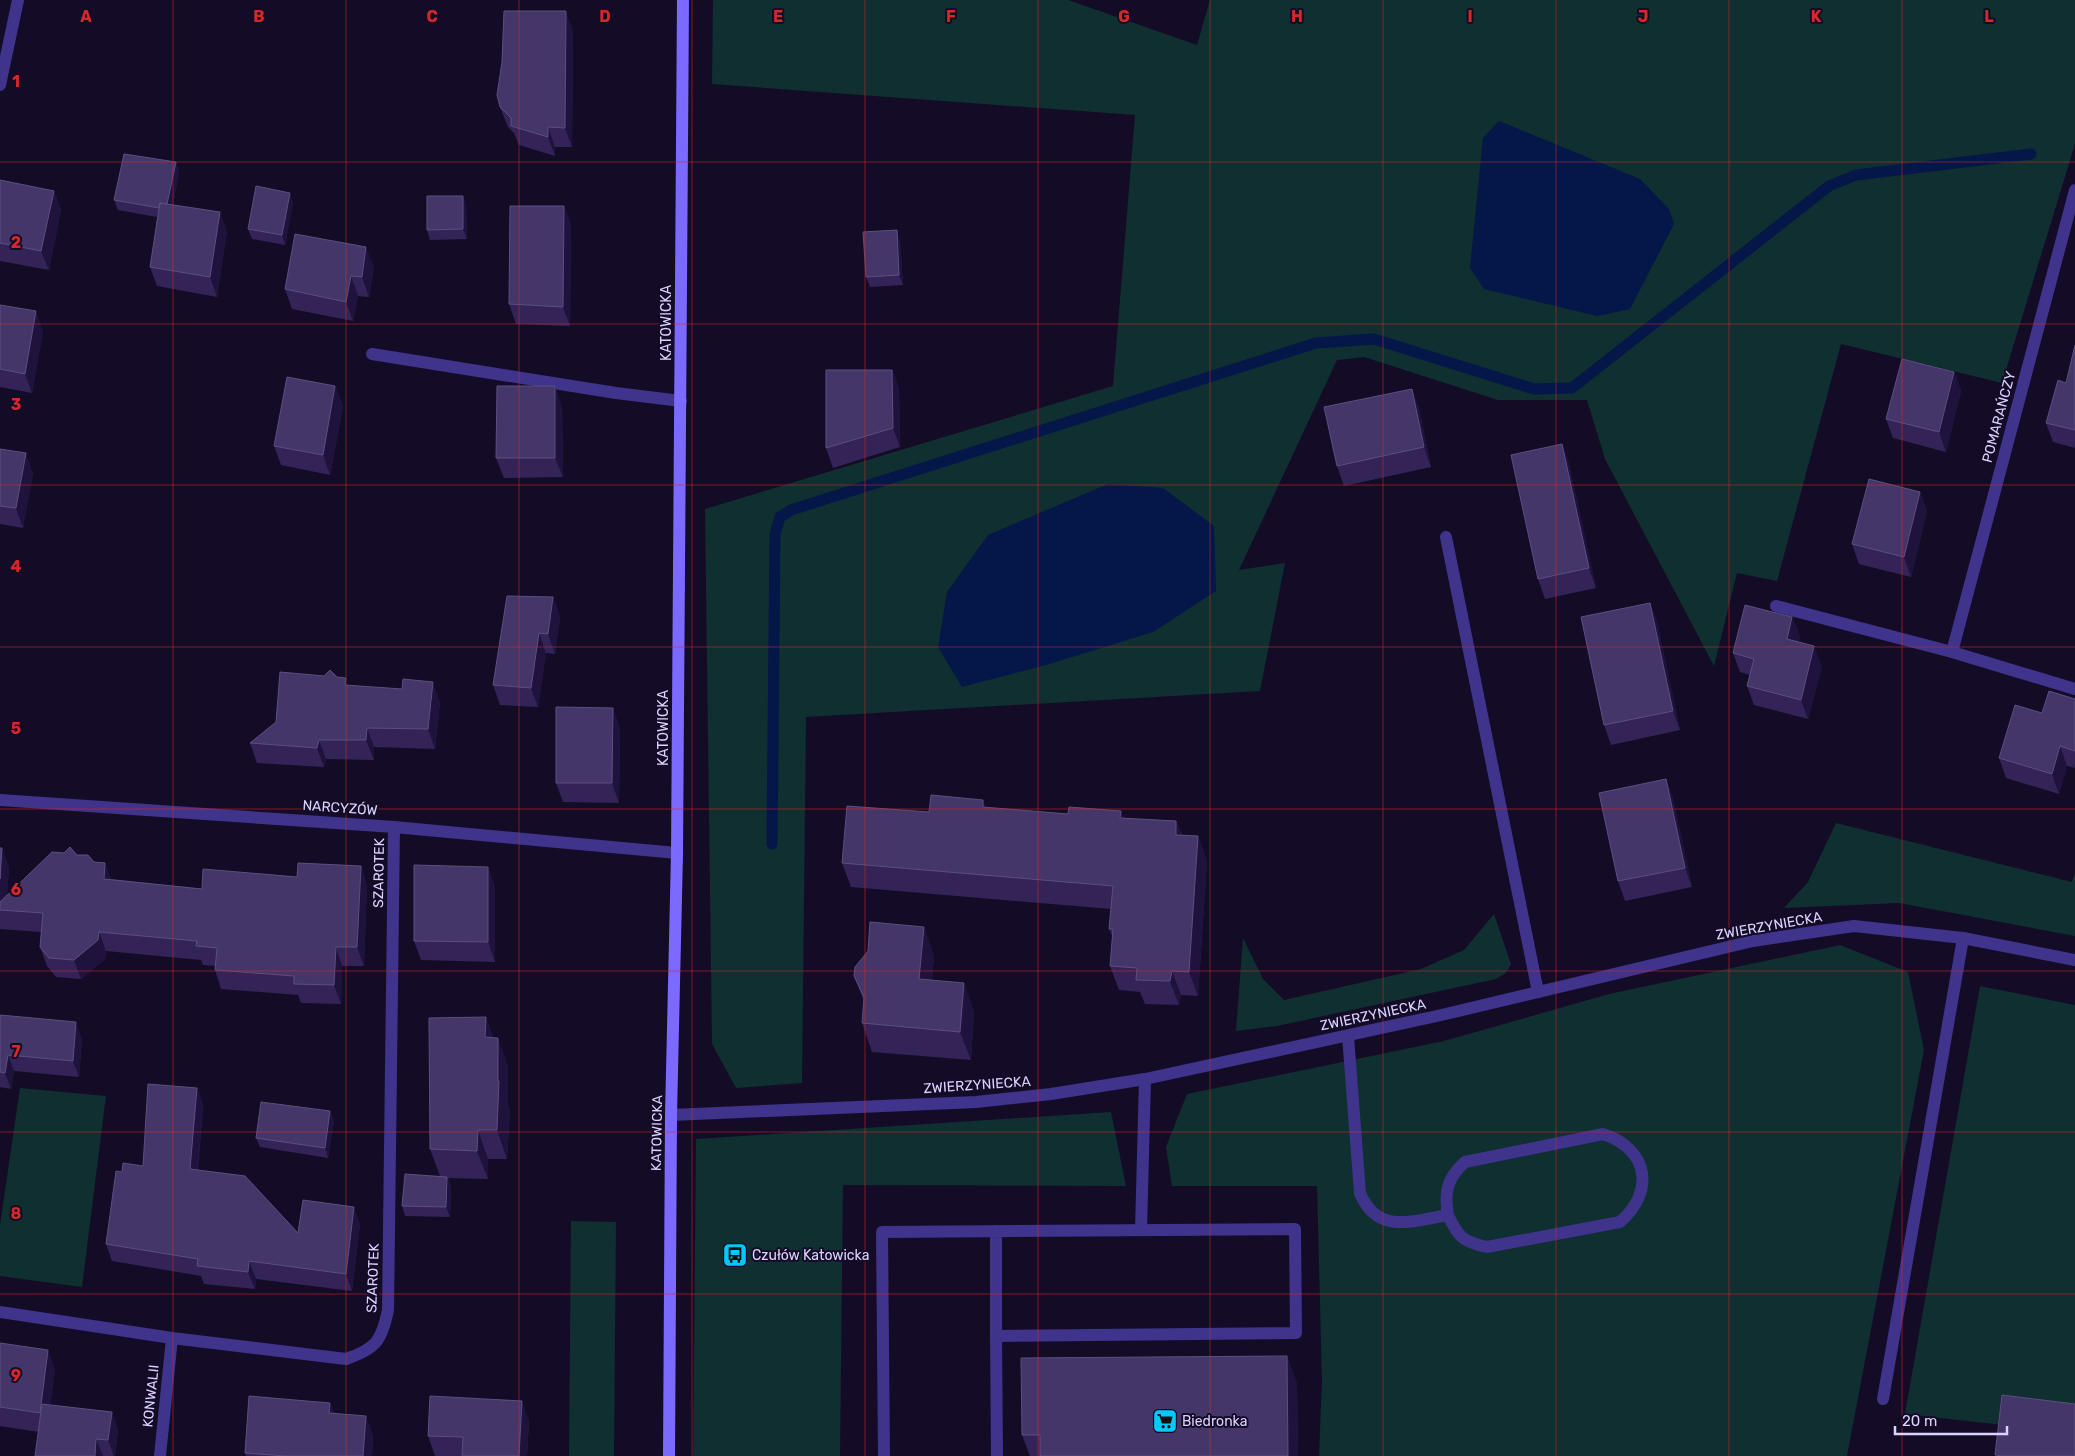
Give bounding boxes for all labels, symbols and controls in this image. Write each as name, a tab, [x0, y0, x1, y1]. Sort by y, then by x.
text: A	[80, 7, 92, 26]
text: B	[253, 7, 265, 26]
text: C	[426, 7, 438, 26]
text: D	[599, 7, 611, 26]
text: E	[773, 7, 783, 26]
text: F	[946, 7, 956, 26]
text: G	[1118, 7, 1130, 26]
text: H	[1291, 7, 1303, 26]
text: I	[1467, 7, 1473, 26]
text: J	[1638, 7, 1648, 26]
text: K	[1811, 7, 1822, 26]
text: L	[1984, 7, 1994, 26]
text: 1	[12, 72, 20, 91]
text: 2	[11, 233, 21, 252]
street label: KATOWICKA	[658, 284, 675, 361]
street label: POMARAŃCZY	[1978, 369, 2019, 465]
text: 3	[11, 395, 21, 414]
text: 4	[11, 557, 22, 576]
street label: KATOWICKA	[655, 689, 672, 766]
text: 5	[11, 719, 21, 738]
street label: NARCYZÓW	[302, 796, 378, 819]
street label: SZAROTEK	[370, 837, 388, 908]
text: 6	[11, 880, 21, 899]
street label: ZWIERZYNIECKA	[1715, 908, 1824, 944]
street label: ZWIERZYNIECKA	[1319, 995, 1428, 1035]
text: 7	[11, 1042, 21, 1061]
street label: ZWIERZYNIECKA	[923, 1073, 1032, 1097]
street label: KATOWICKA	[648, 1094, 666, 1171]
text: 8	[11, 1204, 22, 1223]
street label: SZAROTEK	[363, 1242, 383, 1313]
bus stop icon: Czułów Katowicka	[722, 1242, 748, 1268]
place label: Czułów Katowicka	[752, 1247, 869, 1264]
street label: KONWALII	[139, 1364, 163, 1428]
text: 9	[11, 1366, 21, 1385]
scale bar	[1895, 1404, 2008, 1436]
supermarket icon: Biedronka	[1152, 1408, 1178, 1434]
text: 20 m	[1902, 1412, 1937, 1430]
place label: Biedronka	[1182, 1413, 1247, 1430]

